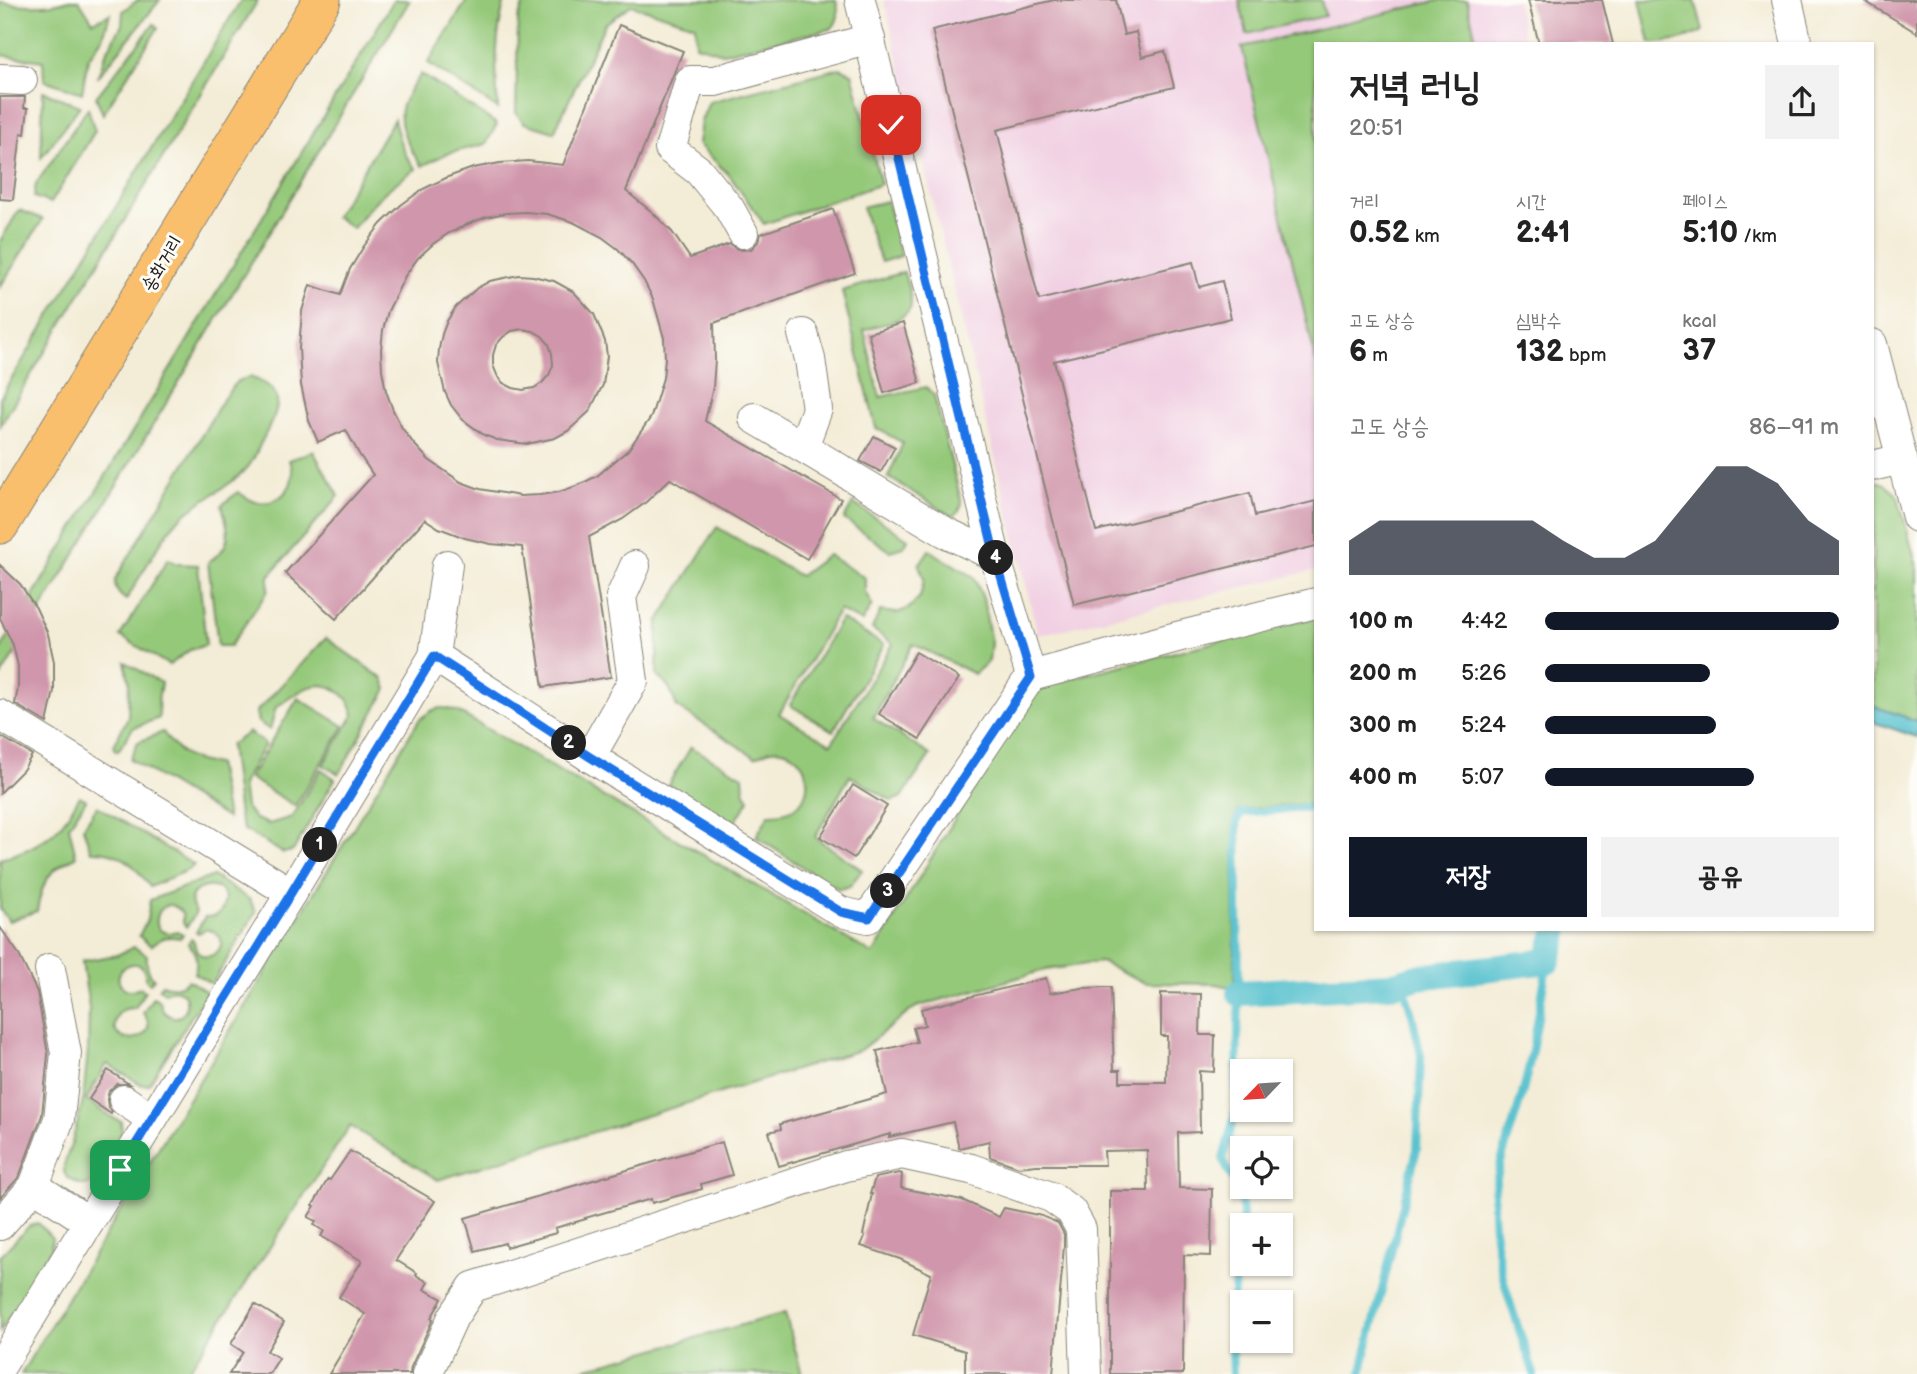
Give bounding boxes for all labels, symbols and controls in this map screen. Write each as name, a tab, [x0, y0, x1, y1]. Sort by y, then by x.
text: 저녁 러닝	[1349, 65, 1482, 110]
button: share	[1765, 65, 1839, 139]
pin	[861, 95, 921, 155]
icon: check	[872, 106, 910, 144]
text: 20:51	[1349, 114, 1403, 142]
text: 거리	[1349, 191, 1380, 214]
text: 시간	[1516, 191, 1546, 214]
text: 페이스	[1682, 191, 1728, 214]
text: 0.52	[1349, 215, 1410, 251]
text: 2:41	[1516, 215, 1571, 251]
text: 5:10	[1682, 215, 1738, 251]
text: km	[1410, 225, 1440, 248]
text: /km	[1738, 225, 1777, 248]
street label: 송화거리	[137, 232, 188, 296]
text: 고도 상승	[1349, 310, 1415, 333]
text: 심박수	[1516, 310, 1562, 333]
text: kcal	[1682, 310, 1716, 333]
text: 37	[1682, 333, 1716, 369]
text: 6	[1349, 334, 1367, 370]
text: 132	[1516, 334, 1564, 370]
text: m	[1367, 344, 1388, 367]
text: bpm	[1564, 344, 1606, 367]
text: 고도 상승	[1349, 413, 1429, 441]
text: 86–91 m	[1749, 413, 1839, 441]
pin: 4	[978, 540, 1014, 576]
text: 4	[990, 546, 1001, 569]
text: 100 m	[1349, 607, 1413, 635]
text: 4:42	[1461, 607, 1507, 635]
text: 200 m	[1349, 659, 1417, 687]
text: 5:26	[1461, 659, 1506, 687]
text: 300 m	[1349, 711, 1417, 739]
text: 5:24	[1461, 711, 1506, 739]
pin: 2	[552, 726, 586, 760]
text: 2	[563, 731, 574, 754]
text: 400 m	[1349, 763, 1417, 791]
text: 5:07	[1461, 763, 1504, 791]
pin: 1	[302, 828, 338, 862]
text: 1	[316, 833, 324, 856]
button: 저장	[1349, 837, 1587, 917]
button: 공유	[1601, 837, 1839, 917]
pin: 3	[870, 874, 906, 908]
text: 3	[882, 879, 893, 902]
north arrow	[1230, 1059, 1293, 1122]
map controls	[1230, 1059, 1293, 1353]
button: locate	[1230, 1136, 1293, 1199]
pin	[90, 1140, 150, 1200]
icon: arrive	[101, 1151, 139, 1189]
button: +	[1230, 1213, 1293, 1276]
button: −	[1230, 1290, 1293, 1353]

